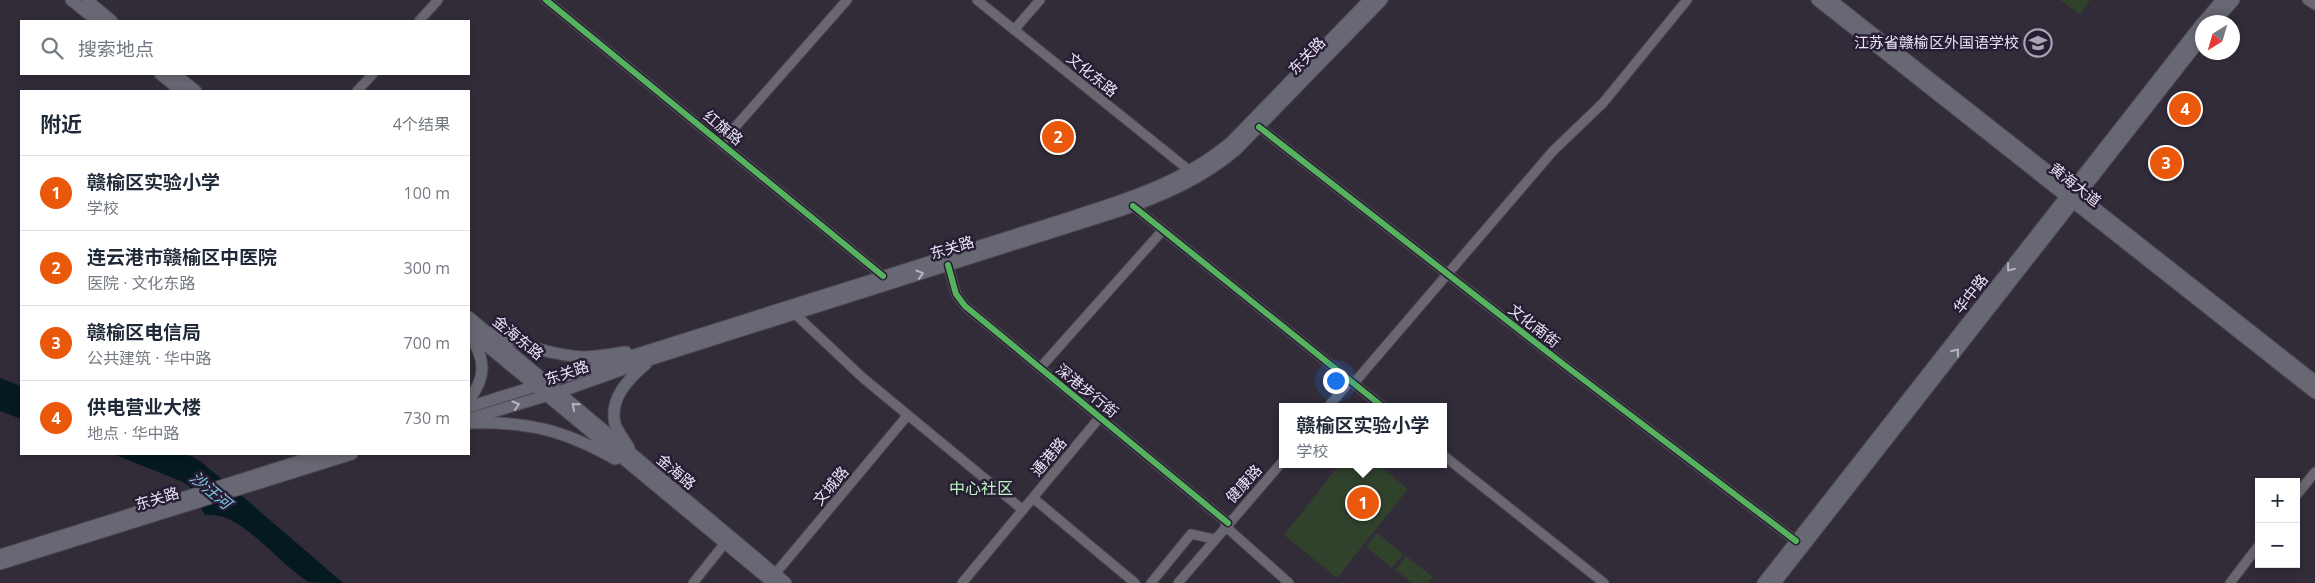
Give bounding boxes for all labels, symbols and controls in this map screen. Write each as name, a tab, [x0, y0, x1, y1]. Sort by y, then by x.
north arrow	[2195, 15, 2240, 60]
search box	[20, 20, 470, 75]
school or university icon: 江苏省赣榆区外国语学校	[2023, 28, 2053, 58]
street label: 东关路	[1283, 32, 1329, 78]
place label: 江苏省赣榆区外国语学校	[1854, 32, 2019, 52]
icon: search	[38, 34, 66, 62]
text: 搜索地点	[78, 36, 154, 62]
street label: 文化东路	[1063, 48, 1122, 101]
pin: 4	[2169, 90, 2201, 128]
street label: 红旗路	[700, 105, 747, 149]
text: 附近	[40, 110, 82, 138]
text: 4个结果	[393, 113, 450, 135]
pin: 2	[1042, 118, 1074, 156]
pin: 3	[2150, 144, 2182, 182]
street label: 黄海大道	[2046, 158, 2105, 211]
text: 赣榆区实验小学	[87, 169, 220, 195]
text: 1	[51, 182, 61, 204]
text: 100 m	[404, 182, 450, 204]
text: 学校	[87, 197, 119, 219]
street label: 东关路	[927, 231, 976, 263]
text: 连云港市赣榆区中医院	[87, 244, 277, 270]
text: 2	[51, 257, 61, 279]
text: 300 m	[404, 257, 450, 279]
one-way arrow	[2007, 262, 2016, 272]
street label: 华中路	[1948, 269, 1992, 317]
one-way arrow	[915, 270, 923, 280]
text: 医院 · 文化东路	[87, 272, 196, 294]
street label: 文化南街	[1505, 299, 1564, 352]
street label: 金海东路	[489, 311, 548, 364]
text: 赣榆区电信局	[87, 319, 201, 345]
text: 3	[51, 332, 61, 354]
text: 700 m	[404, 332, 450, 354]
text: 公共建筑 · 华中路	[87, 347, 212, 369]
one-way arrow	[1951, 349, 1959, 358]
street label: 东关路	[542, 355, 591, 389]
street label: 深港步行街	[1052, 359, 1123, 422]
your location	[1323, 368, 1349, 394]
text: 供电营业大楼	[87, 394, 201, 420]
one-way arrow	[511, 400, 520, 411]
one-way arrow	[571, 402, 580, 411]
popup	[1279, 403, 1447, 468]
text: 4	[51, 407, 61, 429]
text: 730 m	[404, 407, 450, 429]
text: 赣榆区实验小学	[1296, 412, 1430, 438]
text: 地点 · 华中路	[87, 422, 180, 444]
street label: 通港路	[1026, 433, 1070, 480]
text: 学校	[1296, 440, 1329, 462]
street label: 金海路	[653, 449, 700, 493]
street label: 健康路	[1221, 460, 1266, 507]
street label: 文城路	[808, 462, 852, 509]
water label: 沙汪河	[186, 466, 239, 516]
district label: 中心社区	[949, 477, 1013, 499]
map controls	[2255, 478, 2300, 568]
button: +	[2255, 478, 2300, 523]
street label: 东关路	[132, 482, 181, 514]
pin: 1	[1347, 484, 1379, 522]
button: −	[2255, 523, 2300, 568]

